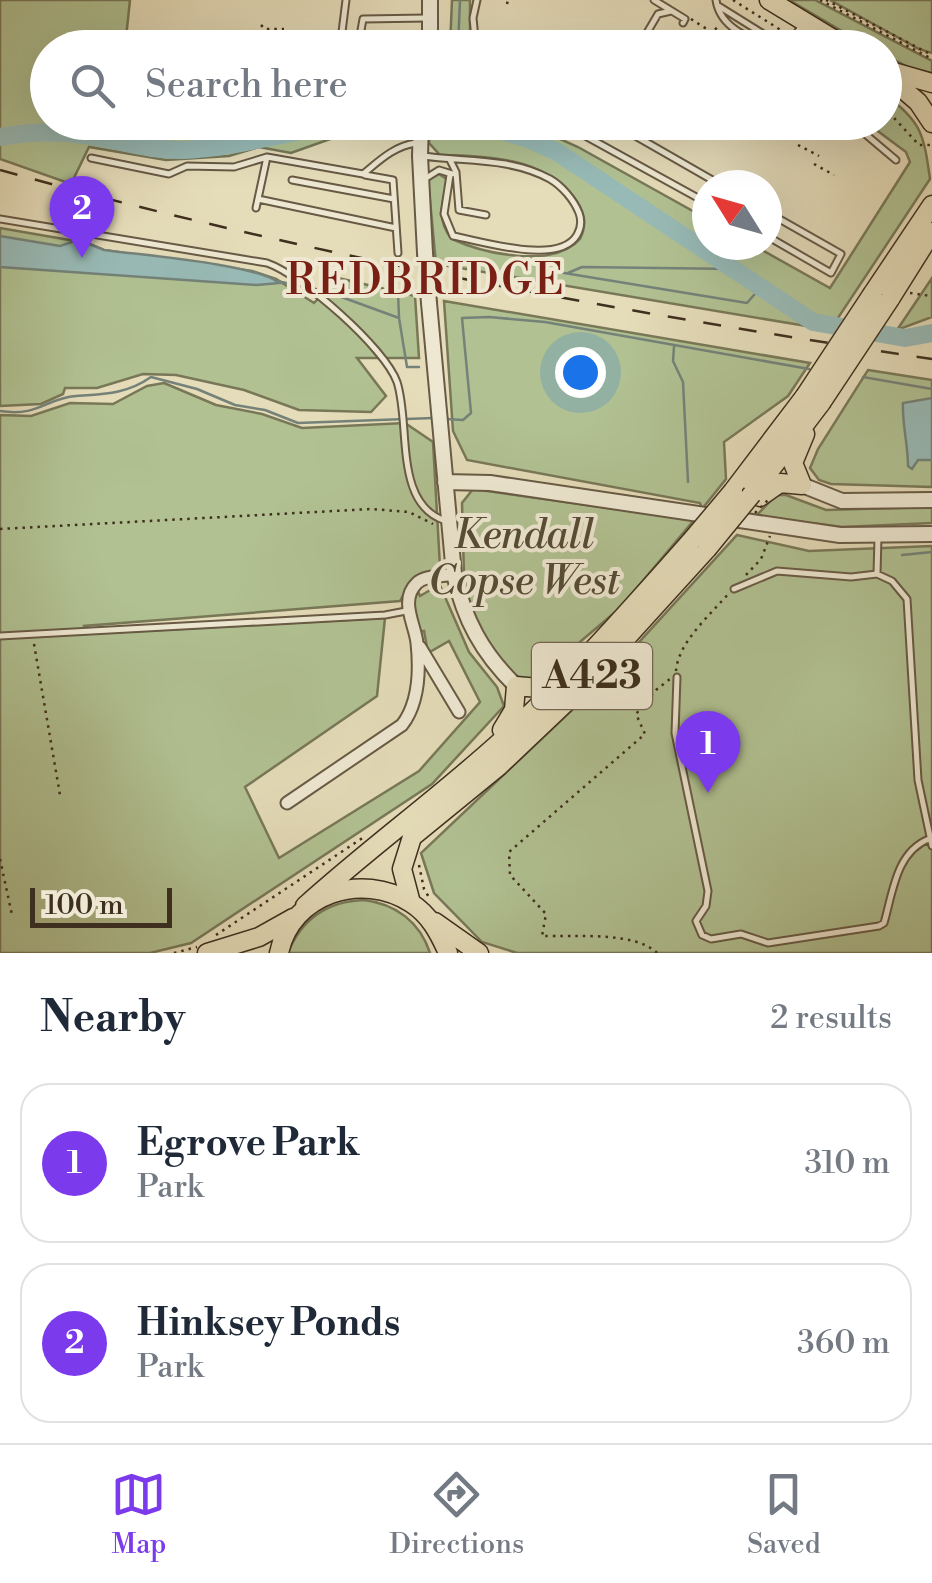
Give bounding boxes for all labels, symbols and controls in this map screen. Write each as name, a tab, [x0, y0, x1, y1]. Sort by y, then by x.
search box	[30, 30, 902, 140]
icon: search	[65, 58, 120, 113]
text: Search here	[145, 62, 348, 109]
north arrow	[692, 170, 782, 260]
pin: 2	[49, 176, 114, 258]
district label: REDBRIDGE	[286, 255, 566, 308]
your location	[555, 347, 606, 398]
park label: Kendall Copse West	[428, 511, 621, 607]
road number: A423	[532, 643, 652, 709]
pin: 1	[676, 710, 740, 793]
scale bar	[30, 883, 172, 928]
text: 100 m	[45, 888, 124, 923]
text: Nearby	[40, 992, 185, 1045]
text: 2 results	[770, 998, 892, 1038]
text: Egrove Park	[137, 1120, 359, 1167]
text: 1	[67, 1143, 82, 1183]
text: 310 m	[804, 1143, 890, 1183]
text: Park	[137, 1167, 204, 1207]
text: Hinksey Ponds	[137, 1300, 400, 1347]
text: 2	[64, 1323, 85, 1363]
text: 360 m	[797, 1323, 890, 1363]
text: Park	[137, 1347, 204, 1387]
tab: Map	[111, 1467, 166, 1562]
tab: Directions	[389, 1467, 524, 1562]
tab: Saved	[747, 1467, 821, 1562]

